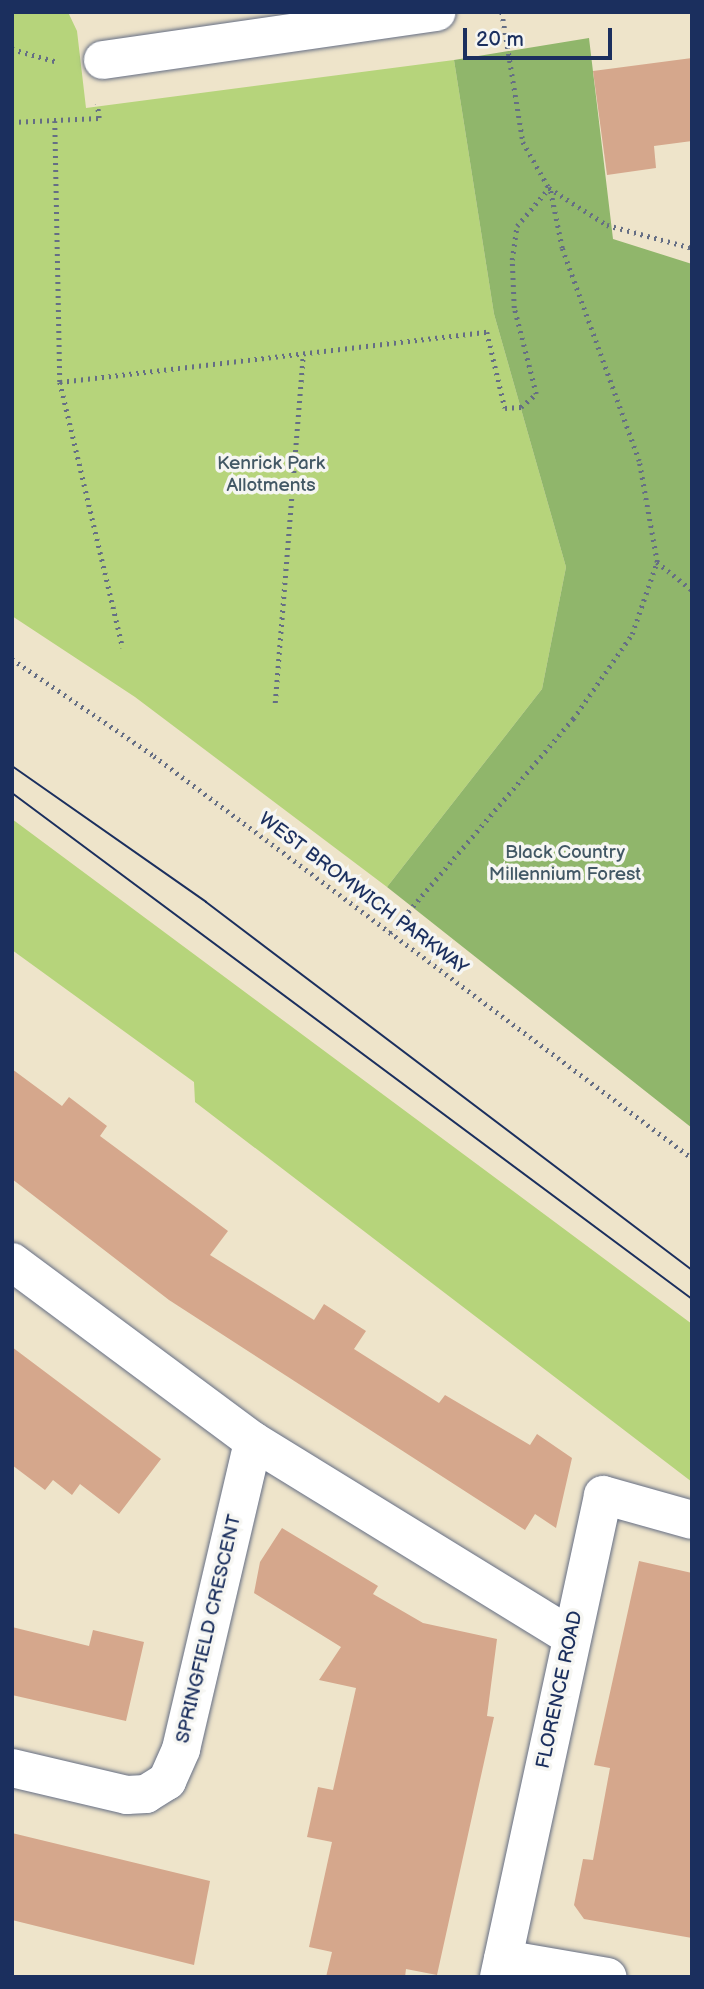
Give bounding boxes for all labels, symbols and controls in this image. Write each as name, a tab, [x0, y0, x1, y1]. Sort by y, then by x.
scale bar	[466, 14, 615, 58]
text: 20 m	[476, 27, 524, 52]
park label: Kenrick Park Allotments	[217, 453, 325, 497]
street label: WEST BROMWICH PARKWAY	[254, 808, 472, 980]
park label: Black Country Millennium Forest	[489, 842, 641, 886]
street label: SPRINGFIELD CRESCENT	[172, 1513, 246, 1745]
street label: FLORENCE ROAD	[532, 1609, 588, 1771]

